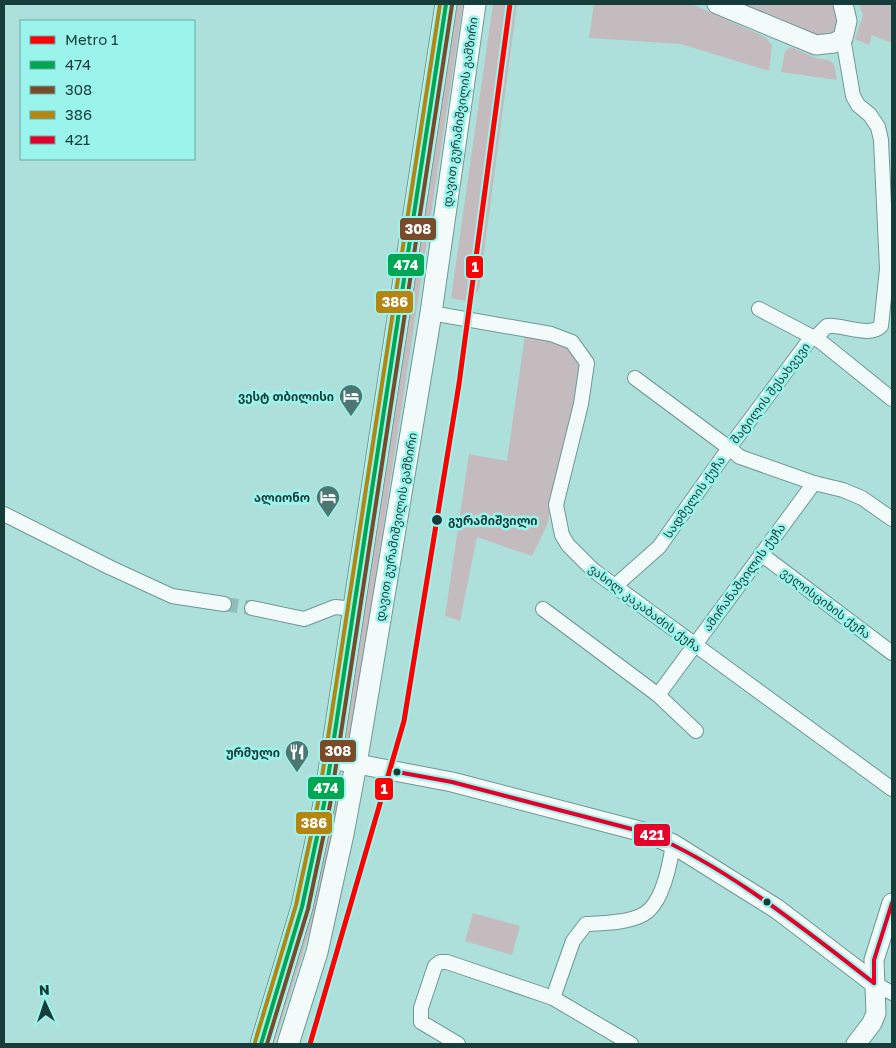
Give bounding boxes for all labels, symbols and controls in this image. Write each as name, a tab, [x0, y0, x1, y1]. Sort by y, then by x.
street label: დავით გურამიშვილის გამზირი	[439, 16, 482, 208]
legend	[20, 20, 195, 160]
text: Metro 1	[65, 30, 118, 48]
text: 474	[65, 55, 91, 73]
text: 308	[65, 80, 92, 98]
text: 386	[65, 105, 92, 123]
text: 421	[65, 130, 90, 148]
line badge: 308	[399, 217, 437, 241]
text: 308	[405, 220, 431, 237]
line badge: 474	[387, 253, 425, 277]
line badge: 1	[465, 255, 484, 279]
text: 474	[393, 256, 419, 273]
text: 1	[471, 258, 479, 275]
line badge: 386	[375, 290, 414, 314]
text: 386	[382, 293, 408, 310]
street label: შატილის შესახვევი	[727, 339, 814, 447]
hotel icon: ვესტ თბილისი	[338, 383, 364, 417]
place label: ვესტ თბილისი	[238, 389, 334, 405]
street label: დავით გურამიშვილის გამზირი	[372, 431, 421, 623]
street label: სადმელის ქუჩა	[660, 453, 729, 542]
hotel icon: ალიონო	[315, 484, 341, 518]
place label: ალიონო	[254, 490, 310, 506]
marker: გურამიშვილი	[430, 513, 444, 527]
place label: გურამიშვილი	[448, 513, 538, 529]
street label: ამირანაშვილის ქუჩა	[700, 520, 789, 635]
street label: ვასილ კაკაბაძის ქუჩა	[585, 561, 704, 656]
street label: ველისციხის ქუჩა	[778, 564, 874, 642]
restaurant icon: ურმული	[284, 739, 310, 773]
line badge: 308	[319, 739, 357, 763]
text: 308	[325, 742, 351, 759]
place label: ურმული	[226, 745, 280, 761]
unlabelled marker	[392, 767, 402, 777]
line badge: 474	[307, 776, 345, 800]
line badge: 1	[374, 777, 394, 801]
text: 474	[313, 779, 339, 796]
text: 1	[380, 780, 388, 797]
line badge: 386	[295, 811, 333, 835]
text: 386	[301, 814, 327, 831]
line badge: 421	[633, 823, 671, 847]
text: 421	[640, 826, 664, 843]
unlabelled marker	[762, 897, 772, 907]
north arrow	[20, 978, 70, 1028]
text: N	[39, 981, 50, 998]

